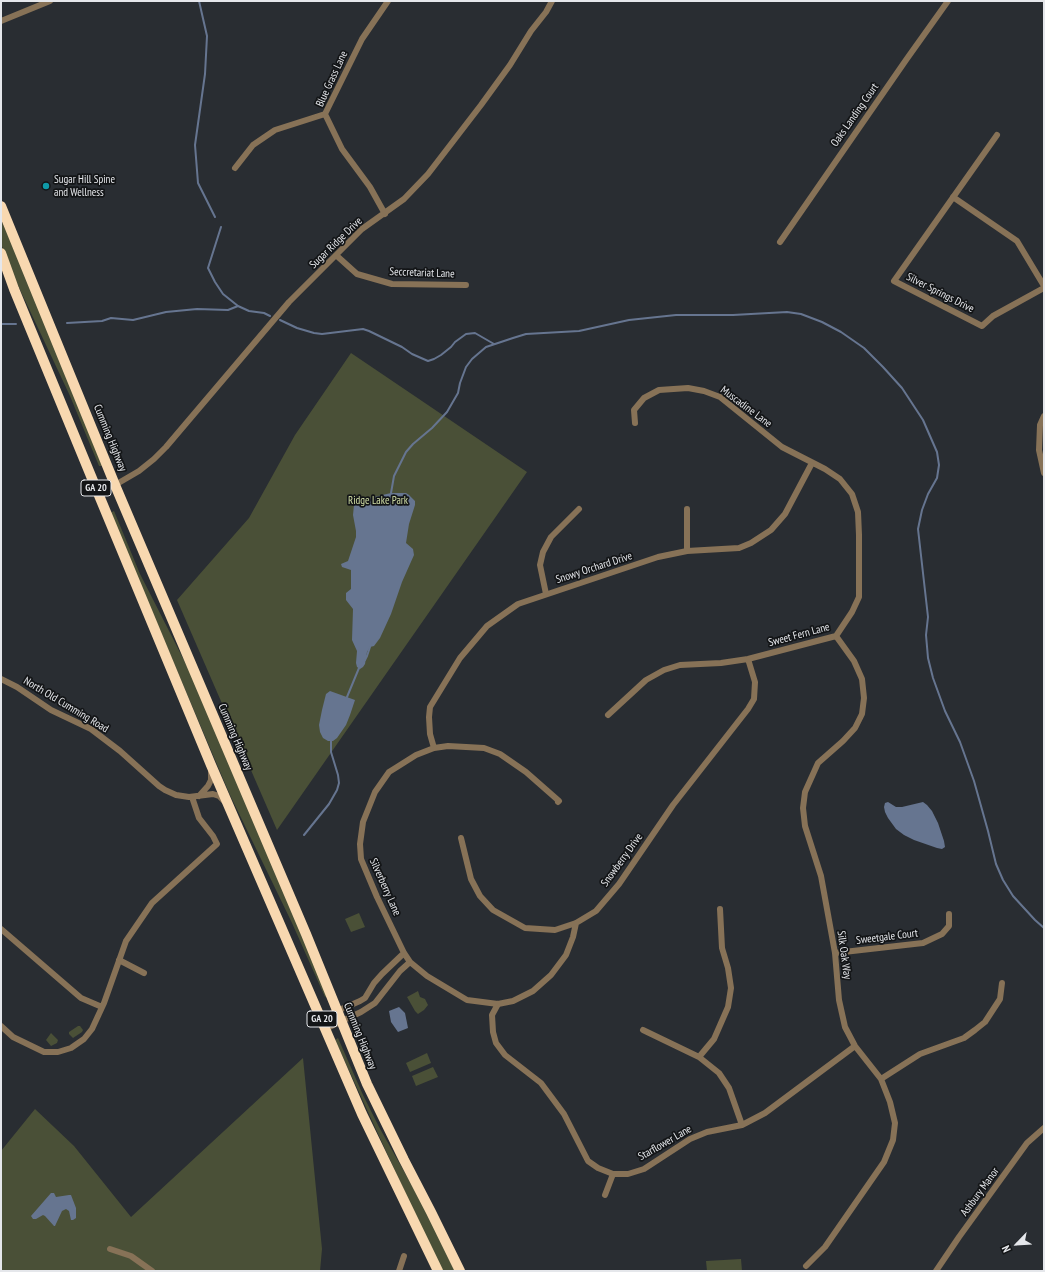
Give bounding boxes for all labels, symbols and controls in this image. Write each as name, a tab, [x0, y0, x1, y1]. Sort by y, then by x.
street label: Blue Grass Lane	[313, 49, 351, 109]
street label: Oaks Landing Court	[828, 81, 882, 149]
place label: Sugar Hill Spine and Wellness	[54, 173, 115, 199]
marker: Sugar Hill Spine and Wellness	[41, 181, 51, 191]
street label: Sugar Ridge Drive	[307, 215, 365, 271]
street label: Seccretariat Lane	[389, 265, 455, 281]
street label: Silver Springs Drive	[904, 270, 976, 316]
street label: Muscadine Lane	[718, 383, 774, 431]
street label: Cumming Highway	[91, 403, 129, 473]
road number: GA 20	[81, 480, 111, 496]
park label: Ridge Lake Park	[348, 494, 408, 508]
street label: Snowy Orchard Drive	[554, 549, 634, 587]
street label: Sweet Fern Lane	[767, 620, 831, 650]
street label: North Old Cumming Road	[21, 674, 111, 736]
street label: Cumming Highway	[215, 702, 255, 772]
street label: Snowberry Drive	[598, 831, 646, 889]
street label: Silverberry Lane	[366, 856, 404, 918]
street label: Sweetgale Court	[855, 927, 919, 947]
street label: Silk Oak Way	[834, 930, 854, 980]
street label: Cumming Highway	[341, 1001, 379, 1071]
road number: GA 20	[307, 1011, 337, 1027]
street label: Starflower Lane	[636, 1122, 694, 1164]
street label: Ashbury Manor	[958, 1165, 1002, 1219]
north arrow	[997, 1224, 1037, 1264]
text: N	[999, 1243, 1014, 1255]

